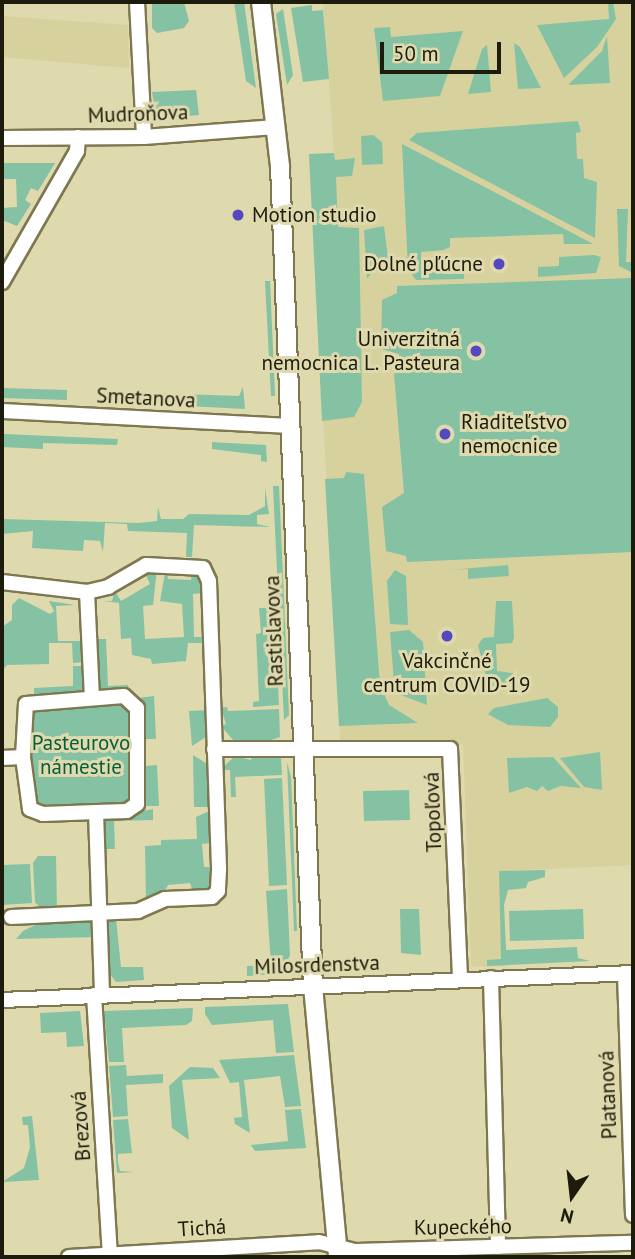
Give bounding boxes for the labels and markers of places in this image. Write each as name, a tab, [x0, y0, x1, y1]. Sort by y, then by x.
place label: Motion studio	[252, 202, 376, 228]
marker: Motion studio	[230, 207, 246, 223]
place label: Dolné pľúcne	[364, 251, 483, 277]
marker: Dolné pľúcne	[489, 254, 509, 274]
place label: Univerzitná nemocnica L. Pasteura	[260, 326, 460, 376]
marker: Univerzitná nemocnica L. Pasteura	[466, 341, 486, 361]
place label: Riaditeľstvo nemocnice	[461, 409, 567, 459]
marker: Riaditeľstvo nemocnice	[435, 424, 455, 444]
marker: Vakcinčné centrum COVID-19	[437, 626, 457, 646]
place label: Vakcinčné centrum COVID-19	[364, 648, 530, 698]

